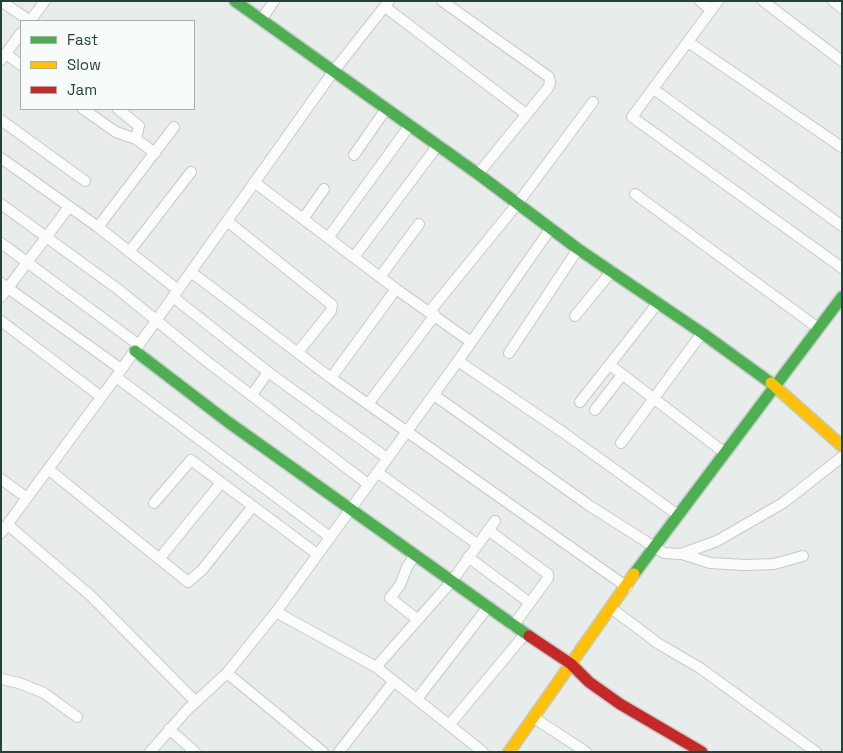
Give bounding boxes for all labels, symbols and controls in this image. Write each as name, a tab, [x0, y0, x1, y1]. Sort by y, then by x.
legend	[20, 20, 195, 110]
text: Fast	[67, 30, 98, 49]
text: Slow	[67, 55, 101, 74]
text: Jam	[67, 80, 97, 99]

